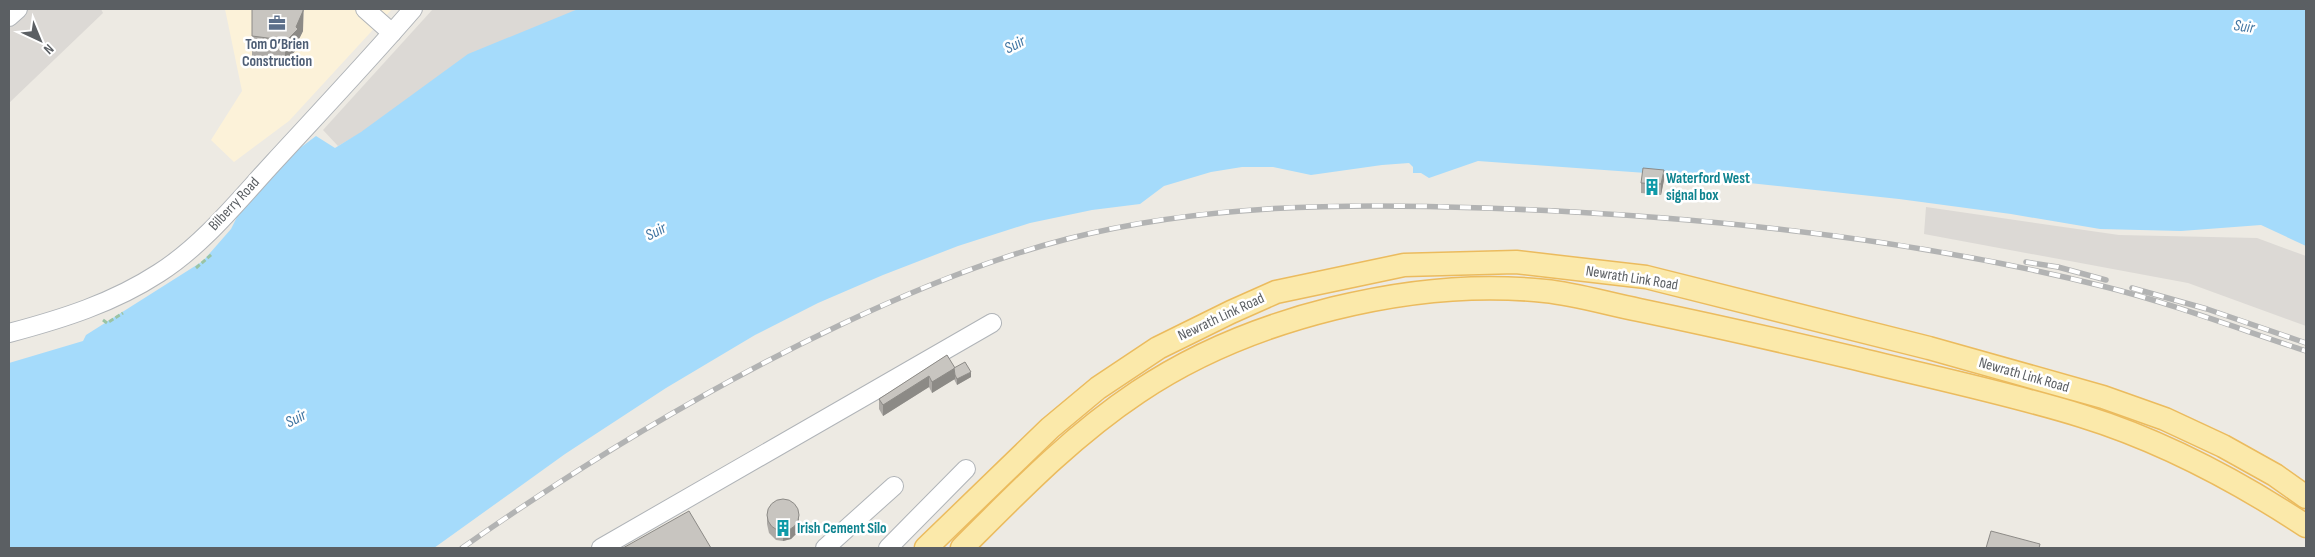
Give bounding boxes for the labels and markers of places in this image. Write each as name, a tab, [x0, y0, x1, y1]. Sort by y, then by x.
office icon: Tom O’Brien Construction	[267, 13, 287, 33]
place label: Tom O’Brien Construction	[242, 35, 312, 71]
place label: Waterford West signal box	[1666, 169, 1750, 205]
building icon: Waterford West signal box	[1642, 177, 1662, 197]
building icon: Irish Cement Silo	[773, 518, 793, 538]
place label: Irish Cement Silo	[797, 519, 887, 538]

